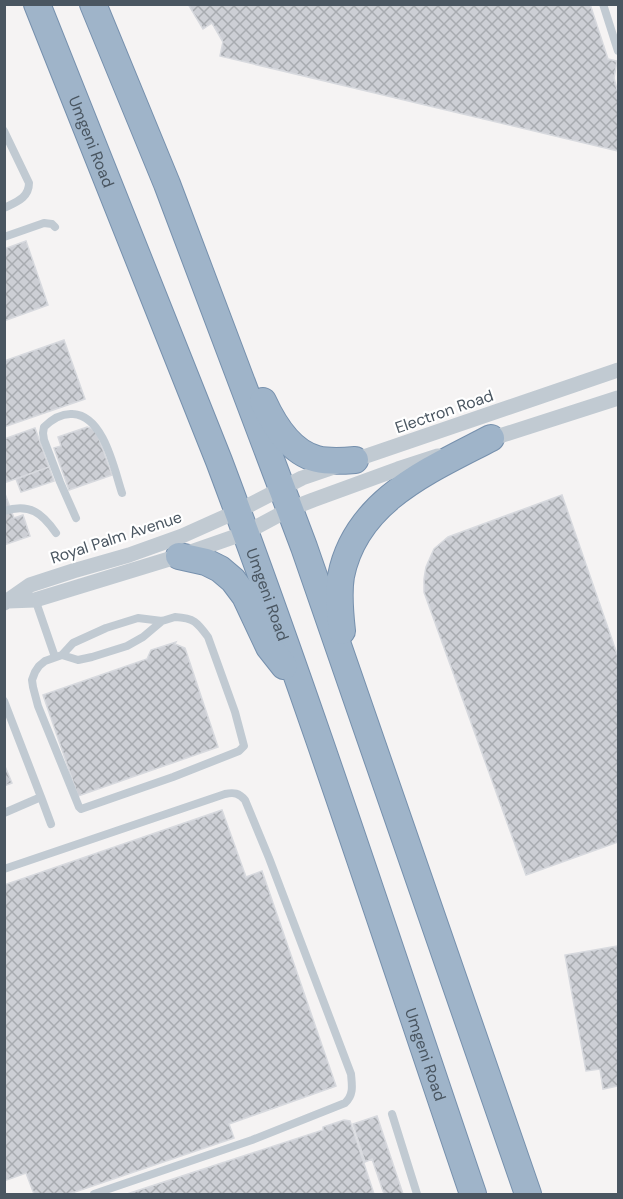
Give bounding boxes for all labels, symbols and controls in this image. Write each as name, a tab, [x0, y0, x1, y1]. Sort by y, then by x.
street label: Umgeni Road	[64, 93, 119, 191]
street label: Electron Road	[392, 385, 496, 438]
street label: Royal Palm Avenue	[48, 506, 184, 569]
street label: Umgeni Road	[241, 545, 294, 644]
street label: Umgeni Road	[400, 1005, 451, 1104]

